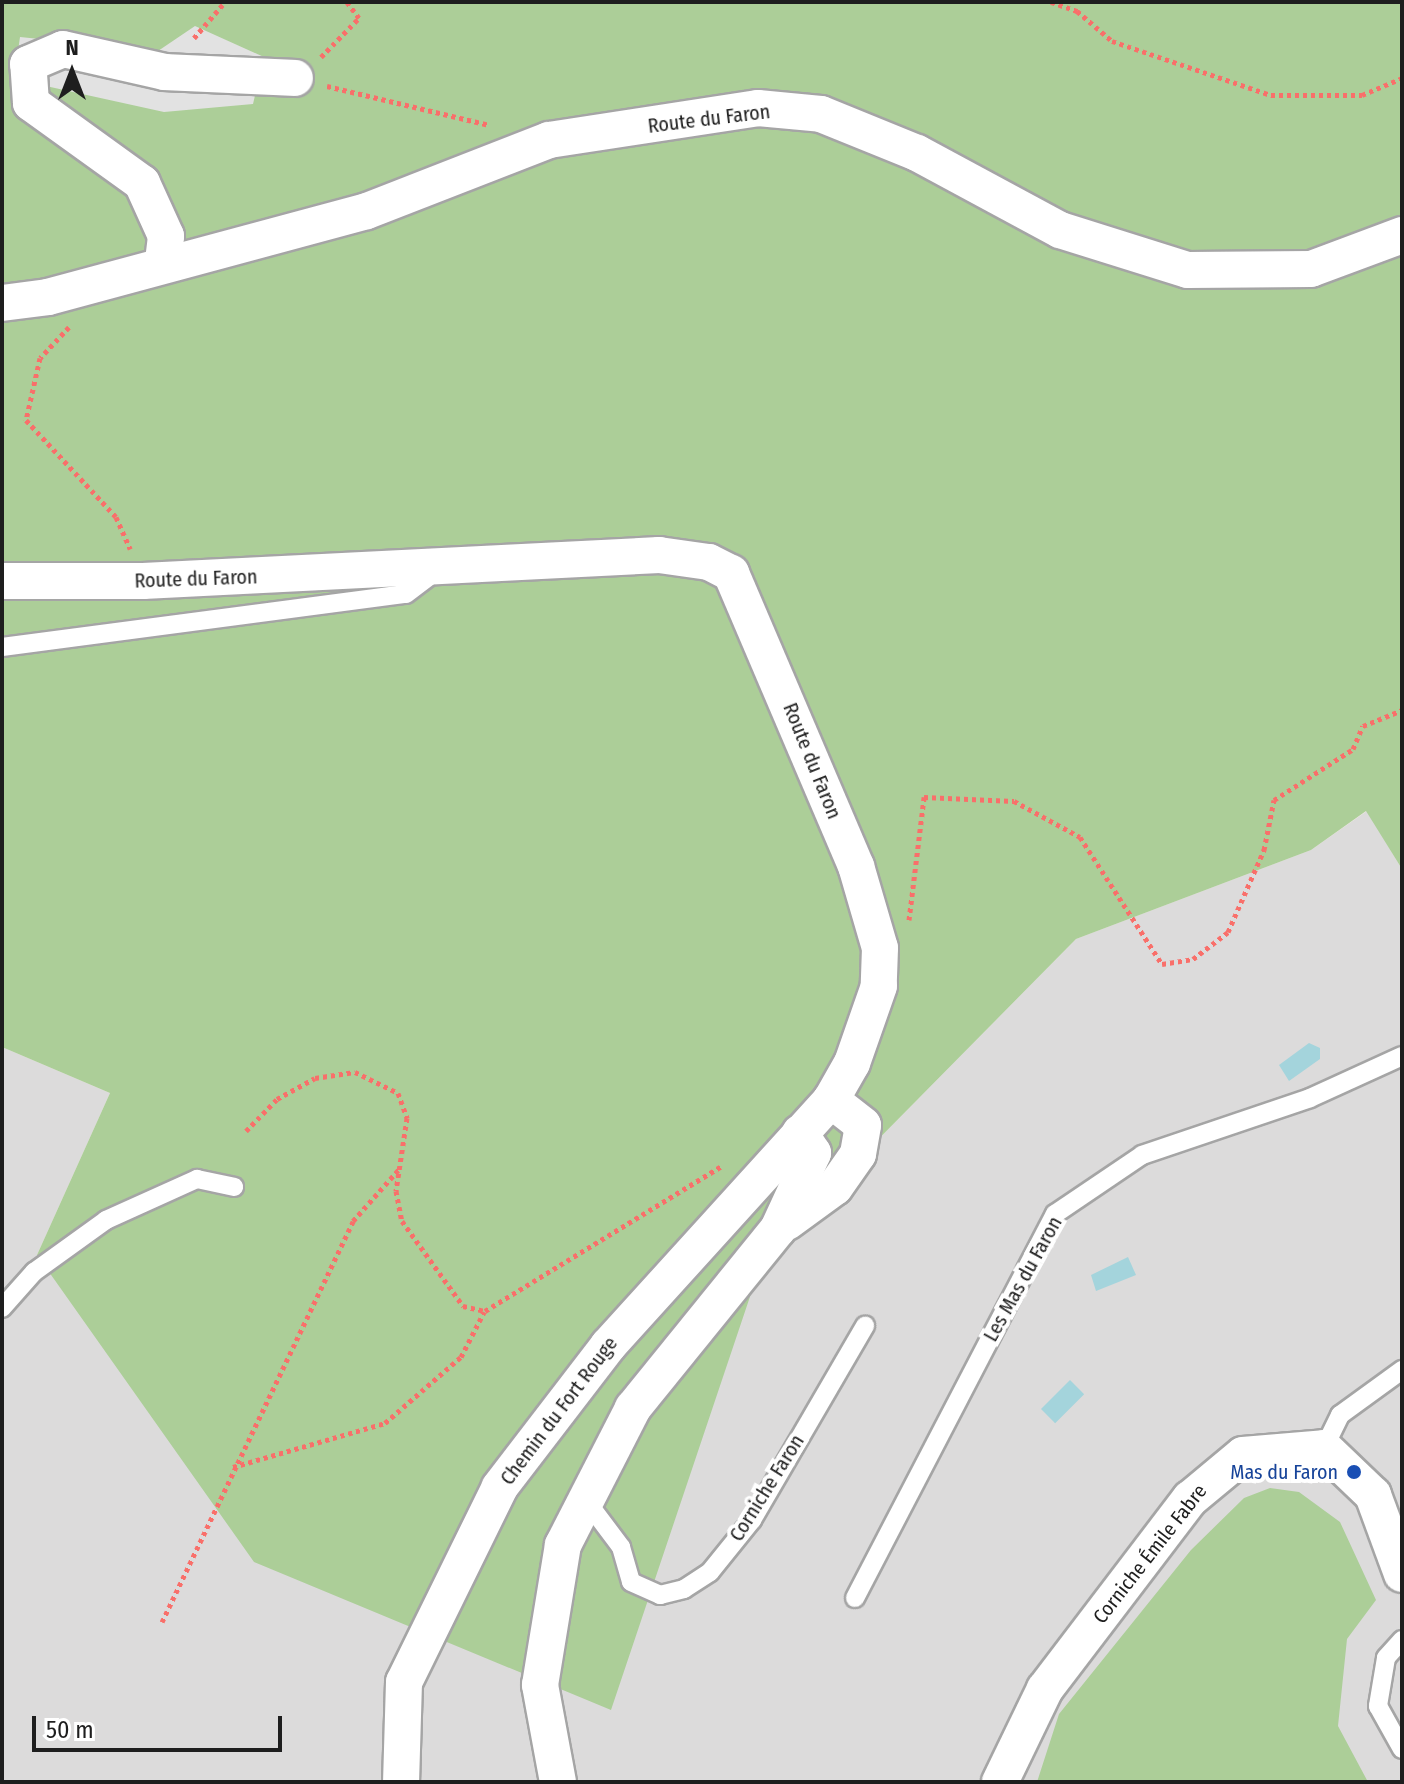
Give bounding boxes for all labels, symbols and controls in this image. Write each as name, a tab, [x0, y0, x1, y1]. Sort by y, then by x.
north arrow	[32, 32, 112, 112]
text: N	[65, 34, 79, 61]
street label: Route du Faron	[646, 100, 772, 138]
street label: Route du Faron	[134, 565, 258, 593]
street label: Route du Faron	[778, 699, 846, 823]
street label: Les Mas du Faron	[979, 1212, 1067, 1346]
street label: Chemin du Fort Rouge	[495, 1332, 623, 1490]
street label: Corniche Faron	[725, 1430, 809, 1546]
place label: Mas du Faron	[1230, 1460, 1338, 1484]
marker: Mas du Faron	[1345, 1463, 1363, 1481]
street label: Corniche Émile Fabre	[1088, 1480, 1212, 1628]
scale bar	[36, 1700, 286, 1750]
text: 50 m	[46, 1716, 94, 1744]

